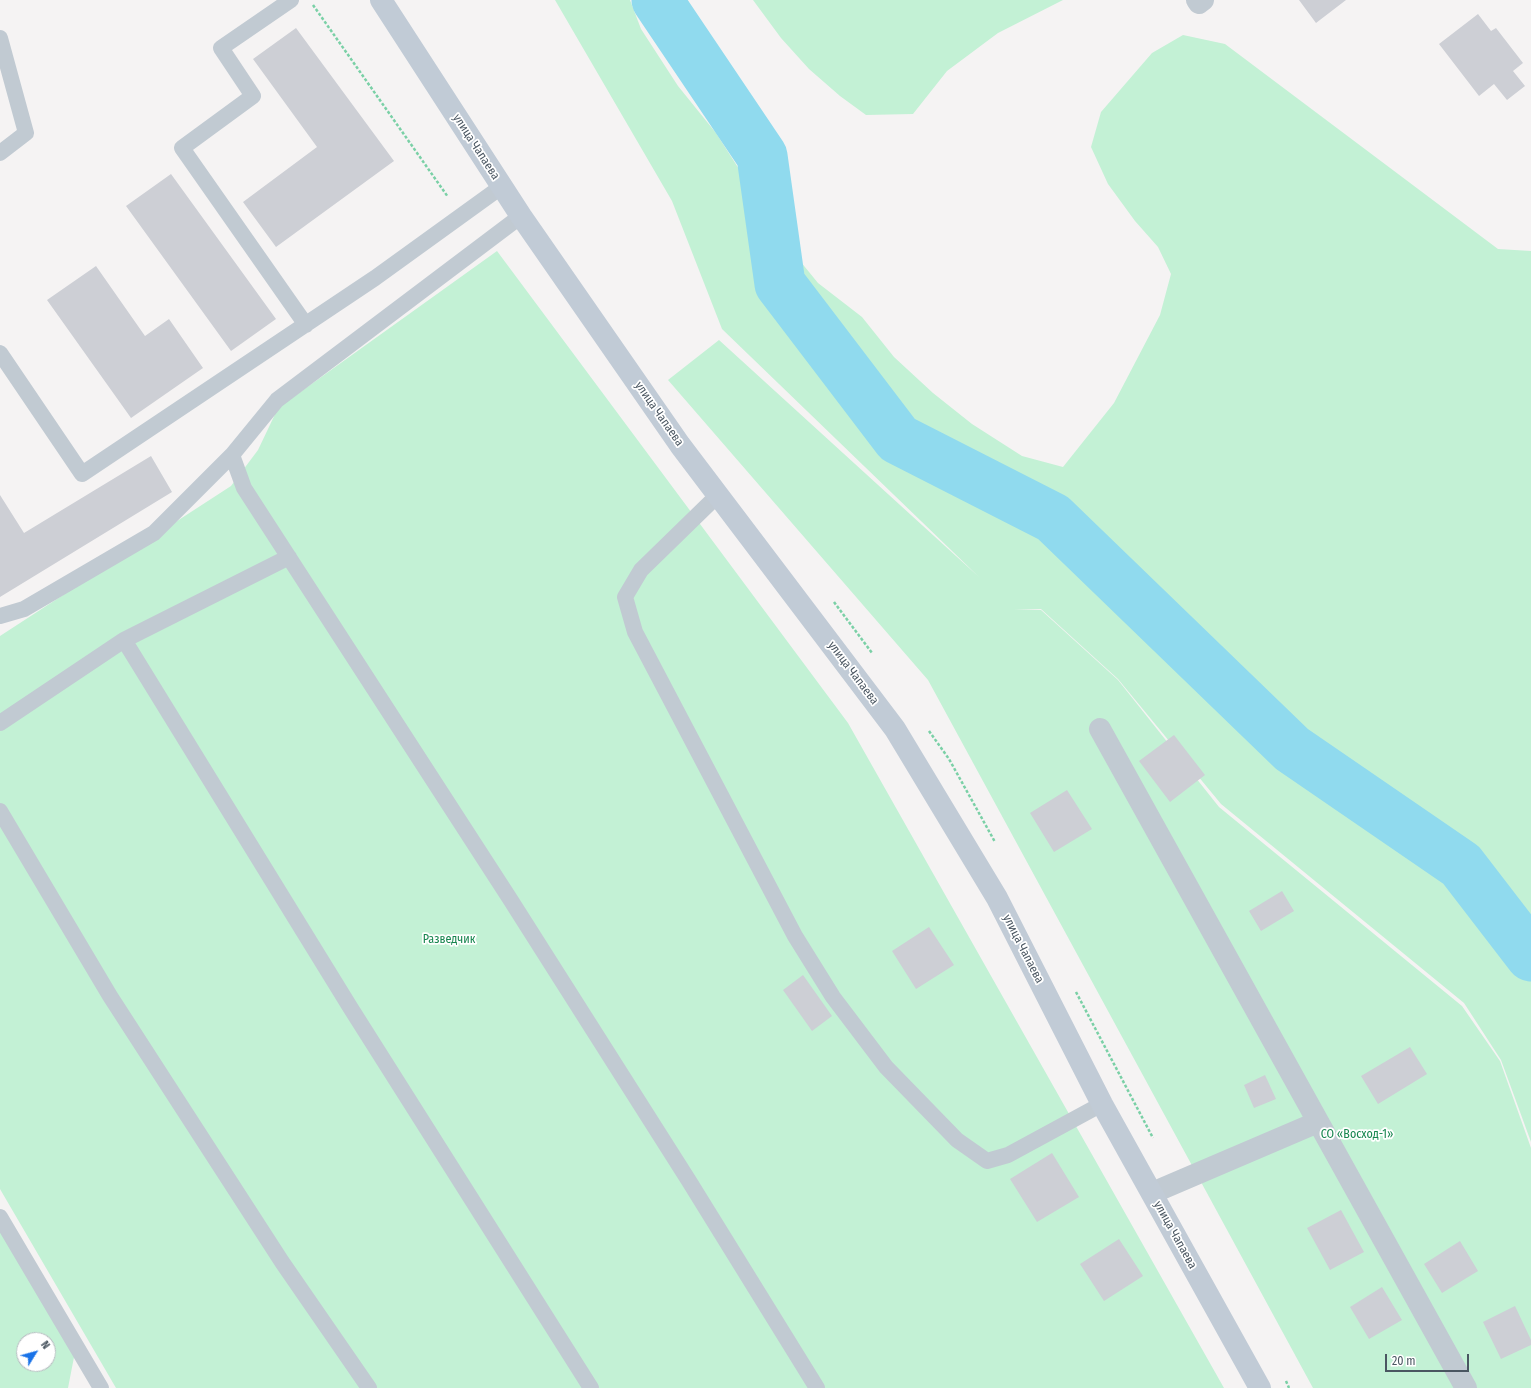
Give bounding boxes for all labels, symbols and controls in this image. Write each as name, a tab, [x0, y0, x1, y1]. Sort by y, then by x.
street label: улица Чапаева	[449, 112, 503, 182]
street label: улица Чапаева	[632, 379, 686, 449]
street label: улица Чапаева	[825, 639, 881, 707]
street label: улица Чапаева	[999, 912, 1047, 986]
park label: Разведчик	[423, 933, 475, 947]
park label: СО «Восход-1»	[1321, 1128, 1393, 1142]
street label: улица Чапаева	[1150, 1199, 1200, 1271]
north arrow	[16, 1332, 56, 1372]
text: N	[38, 1339, 52, 1352]
scale bar	[1387, 1346, 1471, 1372]
text: 20 m	[1392, 1354, 1416, 1368]

